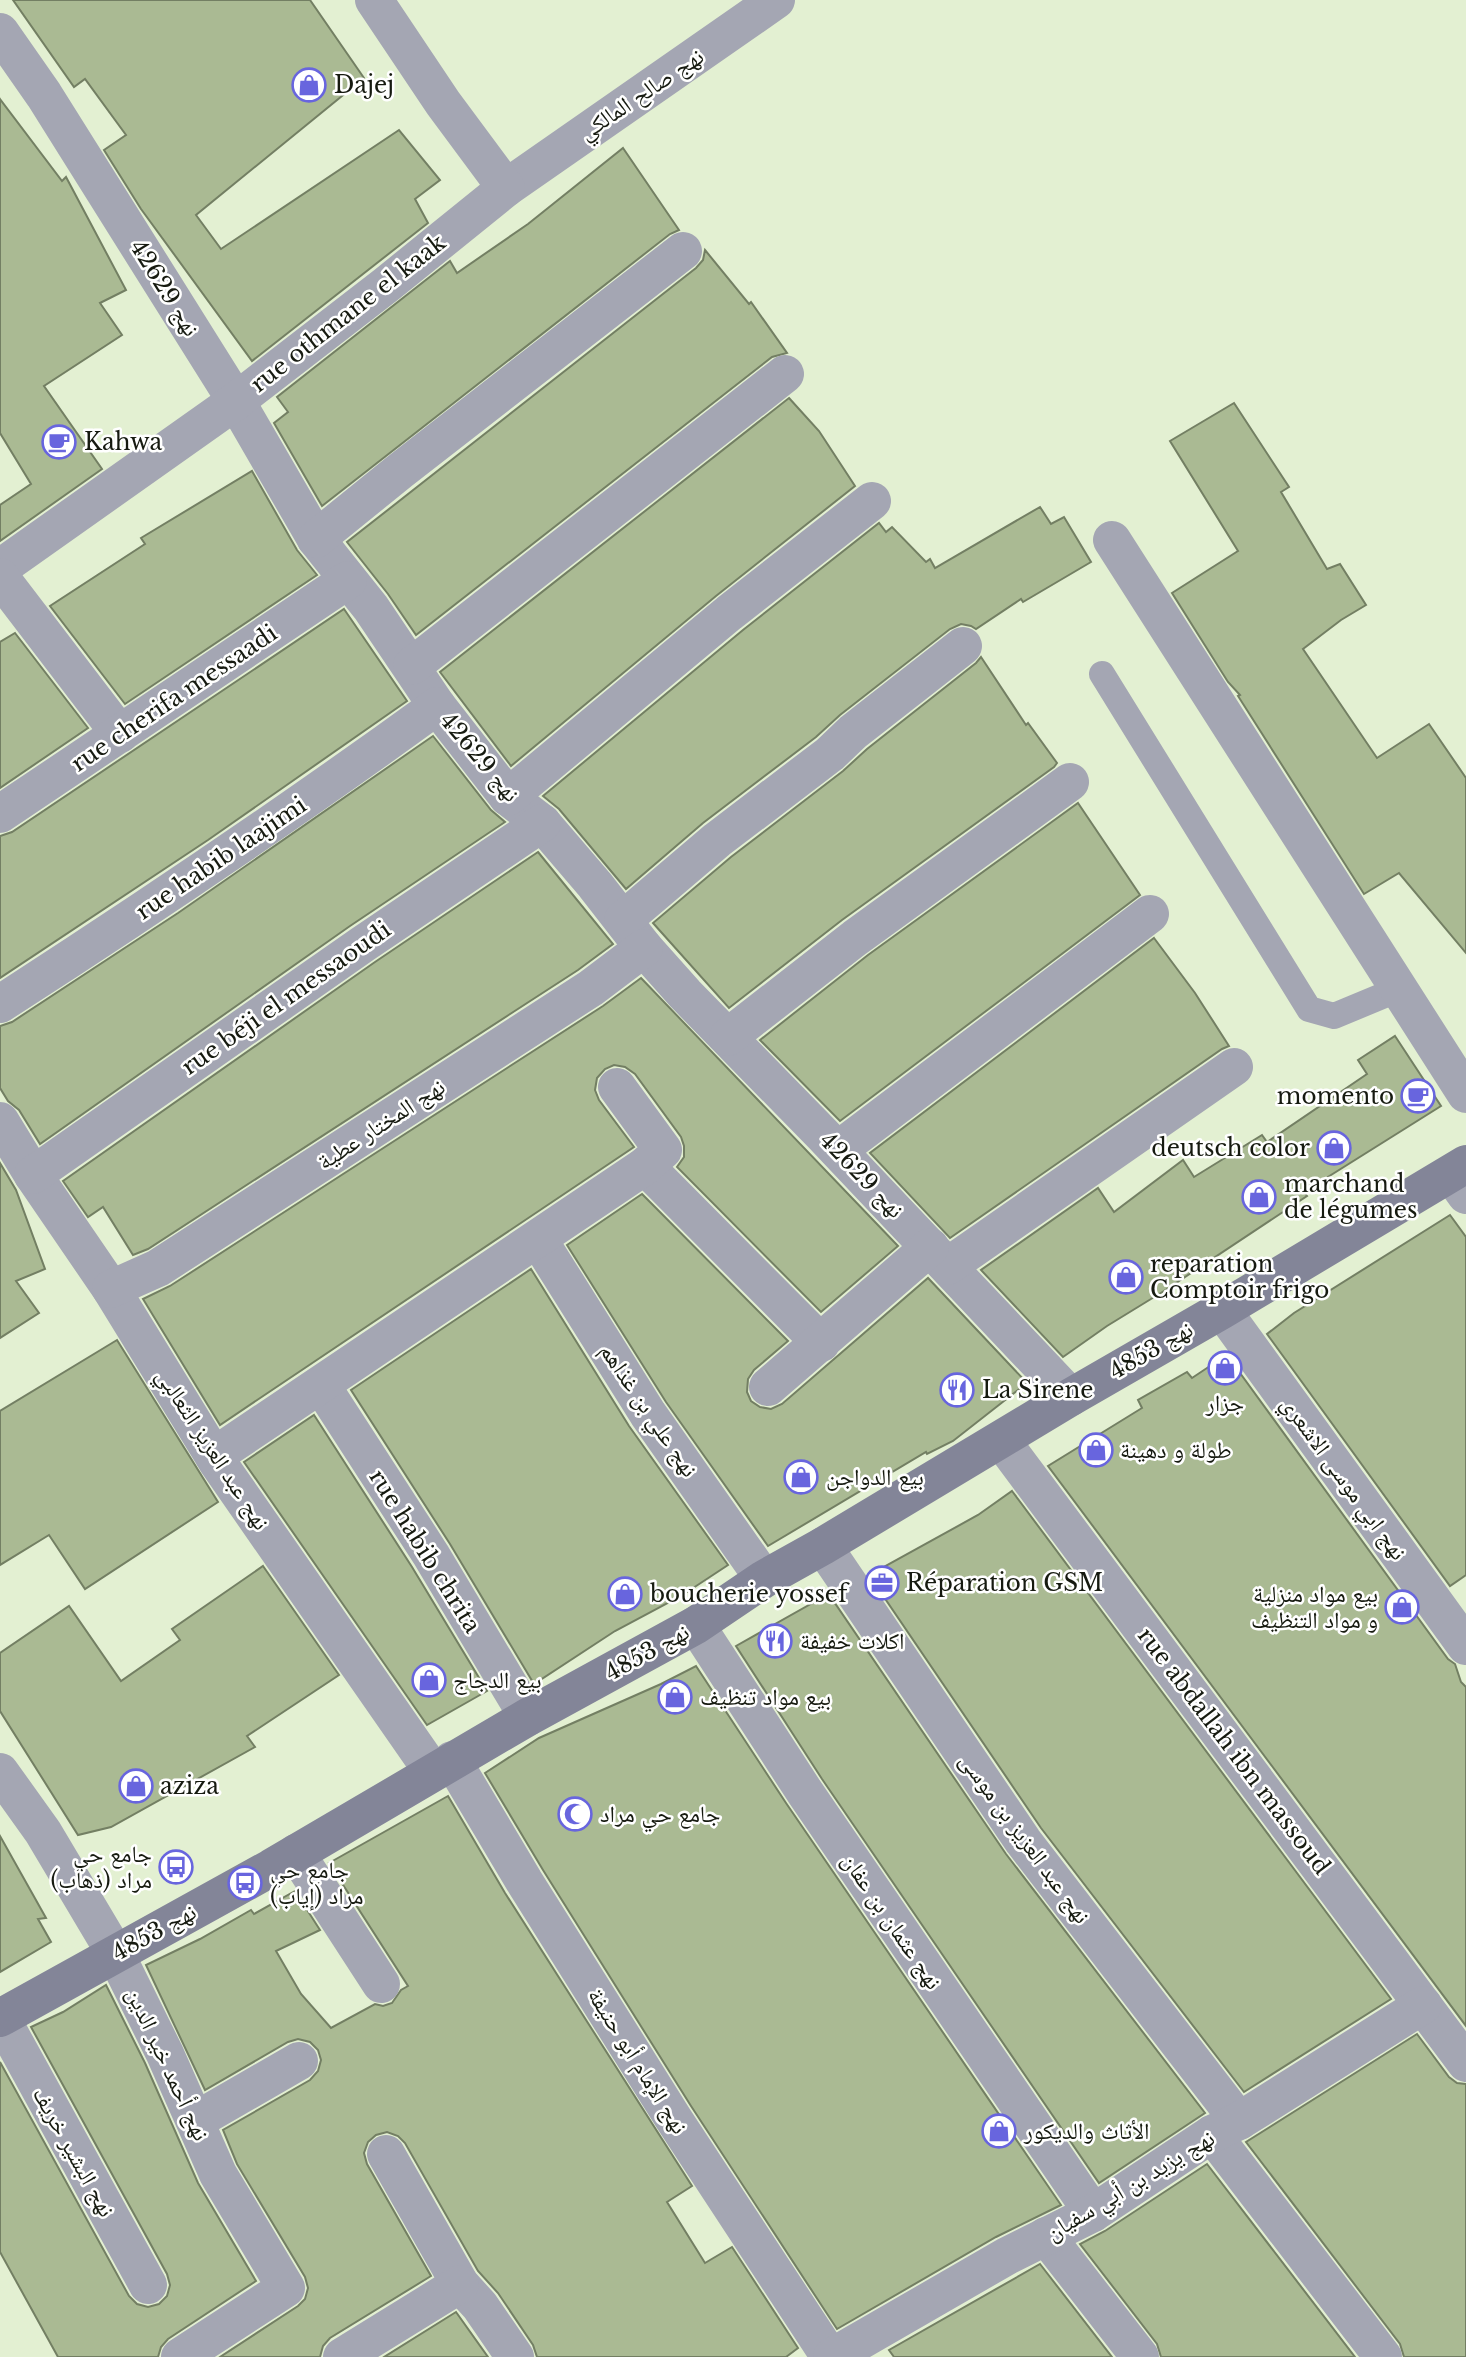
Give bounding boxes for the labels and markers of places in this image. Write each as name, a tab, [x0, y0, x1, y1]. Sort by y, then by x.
shop icon: Dajej	[290, 66, 328, 104]
place label: Dajej	[334, 71, 394, 99]
cafe icon: Kahwa	[40, 423, 78, 461]
place label: Kahwa	[84, 428, 162, 456]
cafe icon: momento	[1399, 1077, 1437, 1115]
place label: momento	[1277, 1082, 1394, 1110]
shop icon: deutsch color	[1315, 1129, 1353, 1167]
place label: deutsch color	[1151, 1134, 1310, 1162]
place label: marchand de légumes	[1284, 1170, 1417, 1224]
shop icon: marchand de légumes	[1240, 1178, 1278, 1216]
place label: reparation Comptoir frigo	[1150, 1250, 1329, 1304]
shop icon: reparation Comptoir frigo	[1107, 1258, 1145, 1296]
shop icon: جزار	[1206, 1349, 1244, 1387]
restaurant icon: La Sirene	[938, 1371, 976, 1409]
place label: La Sirene	[982, 1376, 1093, 1404]
place label: جزار	[1205, 1389, 1244, 1417]
shop icon: طولة و دهينة	[1077, 1431, 1115, 1469]
place label: طولة و دهينة	[1120, 1436, 1232, 1464]
shop icon: بيع الدواجن	[782, 1458, 820, 1496]
place label: بيع الدواجن	[826, 1463, 924, 1492]
office icon: Réparation GSM	[863, 1564, 901, 1602]
place label: Réparation GSM	[906, 1569, 1103, 1597]
shop icon: boucherie yossef	[606, 1575, 644, 1613]
place label: boucherie yossef	[649, 1580, 850, 1608]
place label: بيع مواد منزلية و مواد التنظيف	[1251, 1580, 1378, 1634]
shop icon: بيع مواد منزلية و مواد التنظيف	[1383, 1588, 1421, 1626]
restaurant icon: اكلات خفيفة	[756, 1622, 794, 1660]
place label: اكلات خفيفة	[800, 1627, 905, 1655]
shop icon: بيع الدجاج	[410, 1661, 448, 1699]
place label: بيع الدجاج	[453, 1666, 542, 1695]
shop icon: بيع مواد تنظيف	[656, 1678, 694, 1716]
place label: بيع مواد تنظيف	[700, 1683, 831, 1712]
shop icon: aziza	[117, 1767, 155, 1805]
place label: aziza	[160, 1772, 219, 1800]
mosque icon: جامع حي مراد	[556, 1795, 594, 1833]
place label: جامع حي مراد	[600, 1800, 720, 1833]
place label: جامع حي مراد (ذهاب)	[51, 1840, 152, 1894]
bus stop icon: جامع حي مراد (ذهاب)	[157, 1848, 195, 1886]
place label: جامع حي مراد (إياب)	[270, 1856, 364, 1911]
bus stop icon: جامع حي مراد (إياب)	[226, 1864, 264, 1902]
shop icon: الأثاث والديكور	[980, 2112, 1018, 2150]
place label: الأثاث والديكور	[1023, 2117, 1150, 2145]

